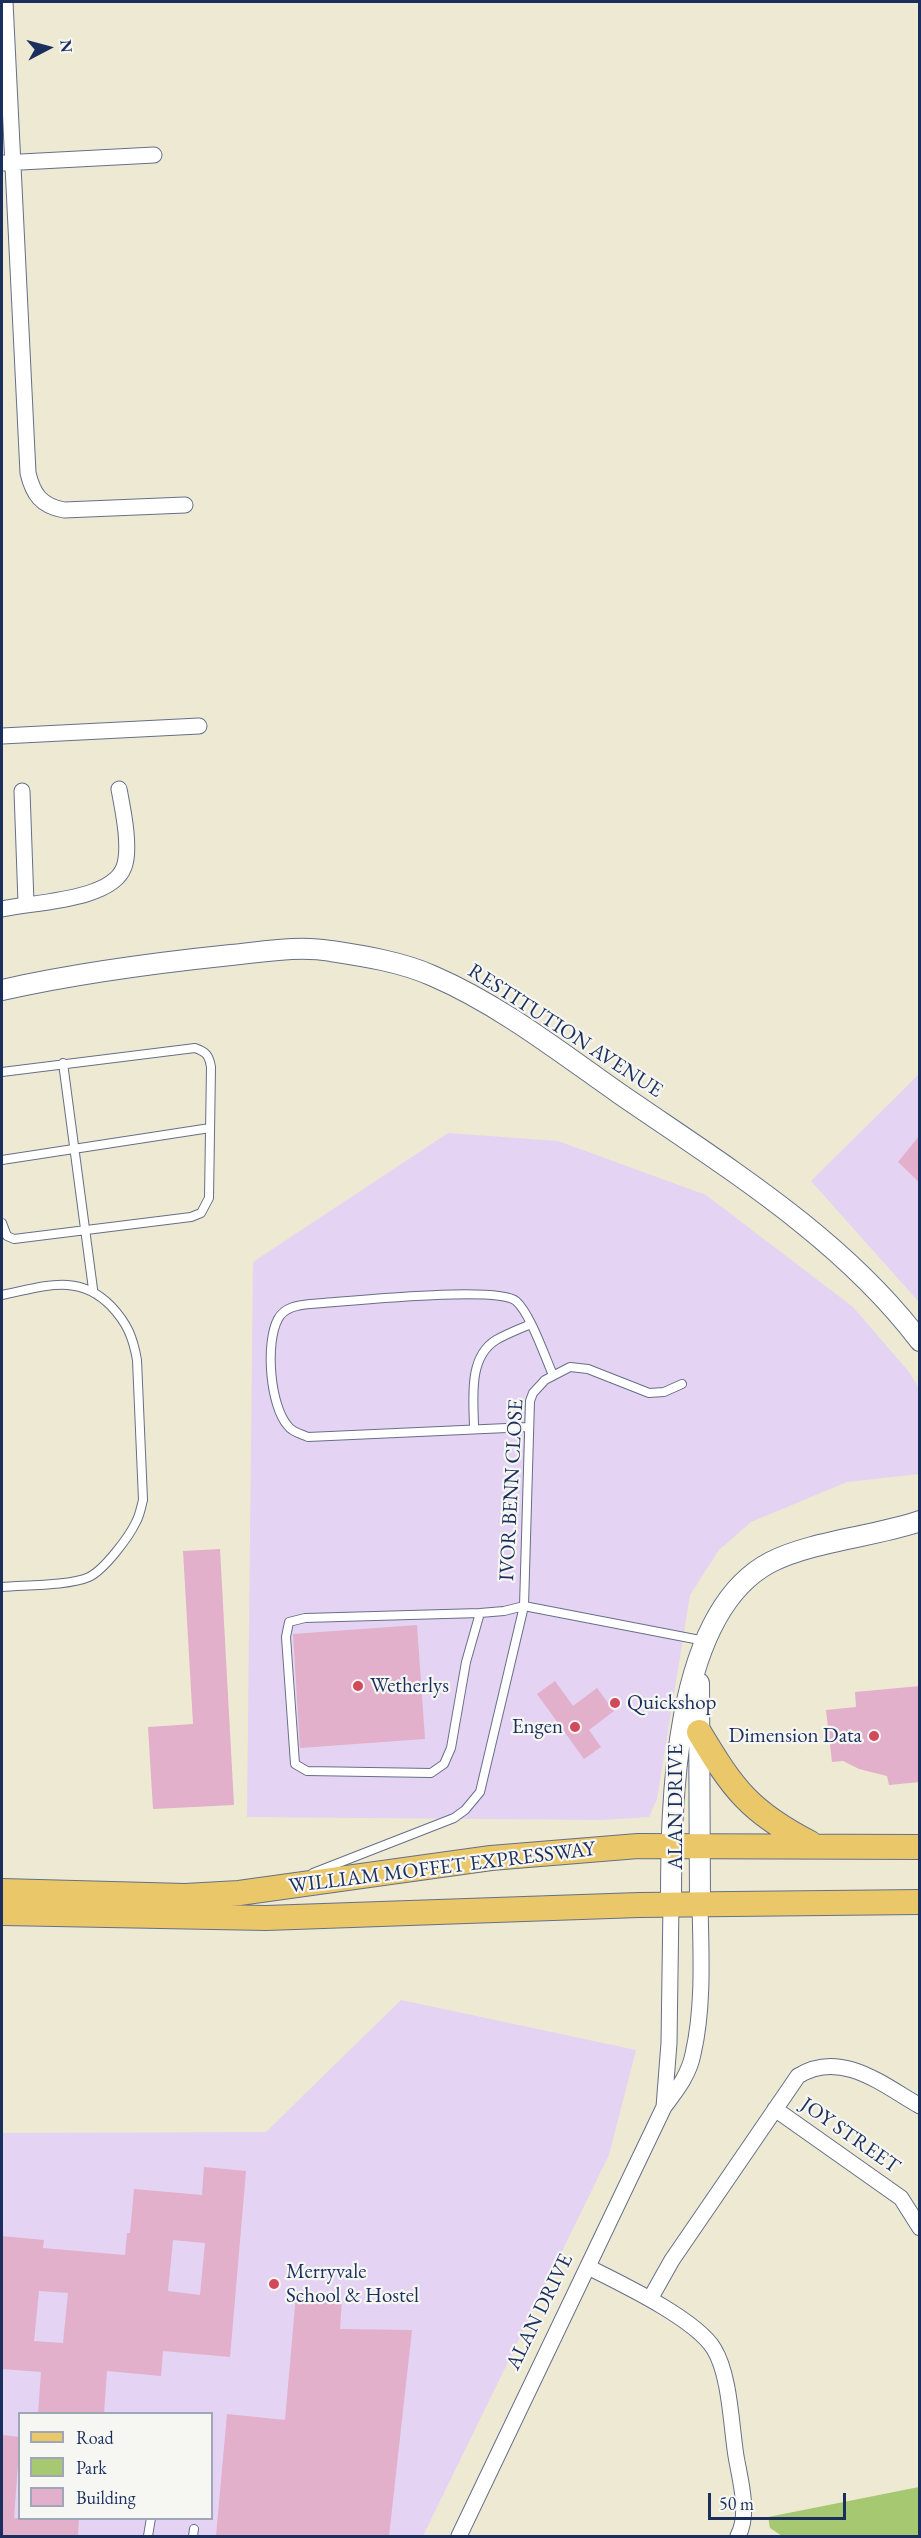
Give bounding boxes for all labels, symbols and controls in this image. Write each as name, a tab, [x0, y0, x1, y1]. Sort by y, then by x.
north arrow	[18, 18, 78, 78]
text: N	[55, 39, 78, 54]
street label: RESTITUTION AVENUE	[463, 959, 667, 1103]
street label: IVOR BENN CLOSE	[495, 1398, 529, 1582]
place label: Wetherlys	[370, 1673, 449, 1699]
marker: Wetherlys	[351, 1679, 365, 1693]
place label: Quickshop	[627, 1690, 717, 1716]
marker: Quickshop	[608, 1696, 622, 1710]
place label: Engen	[512, 1714, 563, 1740]
marker: Engen	[568, 1720, 582, 1734]
place label: Dimension Data	[729, 1723, 862, 1749]
marker: Dimension Data	[867, 1729, 881, 1743]
street label: ALAN DRIVE	[663, 1744, 689, 1870]
street label: WILLIAM MOFFET EXPRESSWAY	[287, 1837, 597, 1899]
street label: JOY STREET	[795, 2093, 905, 2179]
street label: ALAN DRIVE	[501, 2250, 579, 2374]
place label: Merryvale School & Hostel	[286, 2259, 419, 2309]
marker: Merryvale School & Hostel	[267, 2277, 281, 2291]
legend	[18, 2412, 213, 2520]
text: Road	[76, 2426, 114, 2449]
text: Park	[76, 2456, 107, 2479]
scale bar	[711, 2481, 849, 2519]
text: Building	[76, 2486, 136, 2509]
text: 50 m	[719, 2492, 754, 2515]

